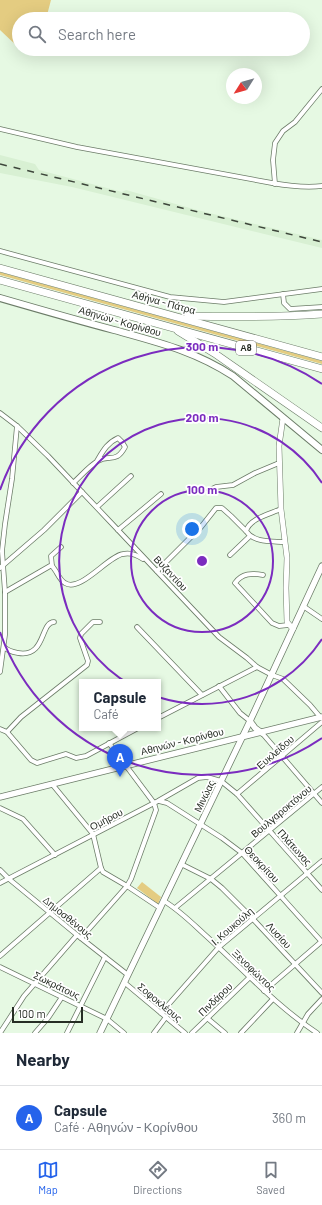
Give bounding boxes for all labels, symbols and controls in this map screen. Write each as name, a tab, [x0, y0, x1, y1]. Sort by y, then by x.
search box	[12, 12, 310, 56]
icon: search	[26, 23, 48, 45]
text: Search here	[58, 25, 136, 43]
north arrow	[226, 68, 262, 104]
street label: Αθήνα - Πάτρα	[131, 288, 197, 316]
street label: Αθηνών - Κορίνθου	[77, 303, 163, 339]
text: 300 m	[186, 339, 218, 353]
road number: Α8	[236, 341, 256, 355]
text: 200 m	[186, 410, 218, 424]
text: 100 m	[187, 482, 217, 496]
your location	[182, 519, 202, 539]
street label: Βυζαντίου	[151, 553, 190, 594]
centre of rings	[195, 554, 209, 568]
popup	[79, 679, 161, 731]
text: Capsule	[93, 688, 147, 706]
text: Café	[93, 706, 119, 722]
street label: Αθηνών - Κορίνθου	[139, 725, 225, 757]
street label: Ευκλείδου	[254, 733, 296, 771]
pin: A	[107, 744, 133, 777]
street label: Μινώας	[191, 778, 217, 814]
street label: Βουλγαροκτόνου	[248, 782, 314, 840]
street label: Ομήρου	[87, 806, 125, 832]
street label: Πλάτωνος	[276, 826, 315, 868]
street label: Θεοκρίτου	[242, 843, 282, 885]
street label: Δημοσθένους	[41, 893, 95, 941]
street label: Ι. Κουκούλη	[209, 905, 255, 947]
street label: Λυσίου	[264, 919, 294, 951]
street label: Ξενοφώντος	[230, 947, 278, 994]
street label: Σωκράτους	[32, 969, 82, 1001]
street label: Σοφοκλέους	[135, 980, 185, 1024]
street label: Πινδάρου	[196, 980, 234, 1018]
scale bar	[12, 1005, 83, 1024]
text: 100 m	[18, 1007, 46, 1020]
text: Nearby	[16, 1049, 70, 1069]
text: Capsule	[54, 1101, 107, 1119]
text: A	[25, 1110, 33, 1126]
text: 360 m	[272, 1110, 306, 1126]
text: Café · Αθηνών - Κορίνθου	[54, 1119, 198, 1135]
tab: Map	[37, 1159, 59, 1196]
tab: Directions	[133, 1159, 182, 1196]
tab: Saved	[256, 1159, 285, 1196]

